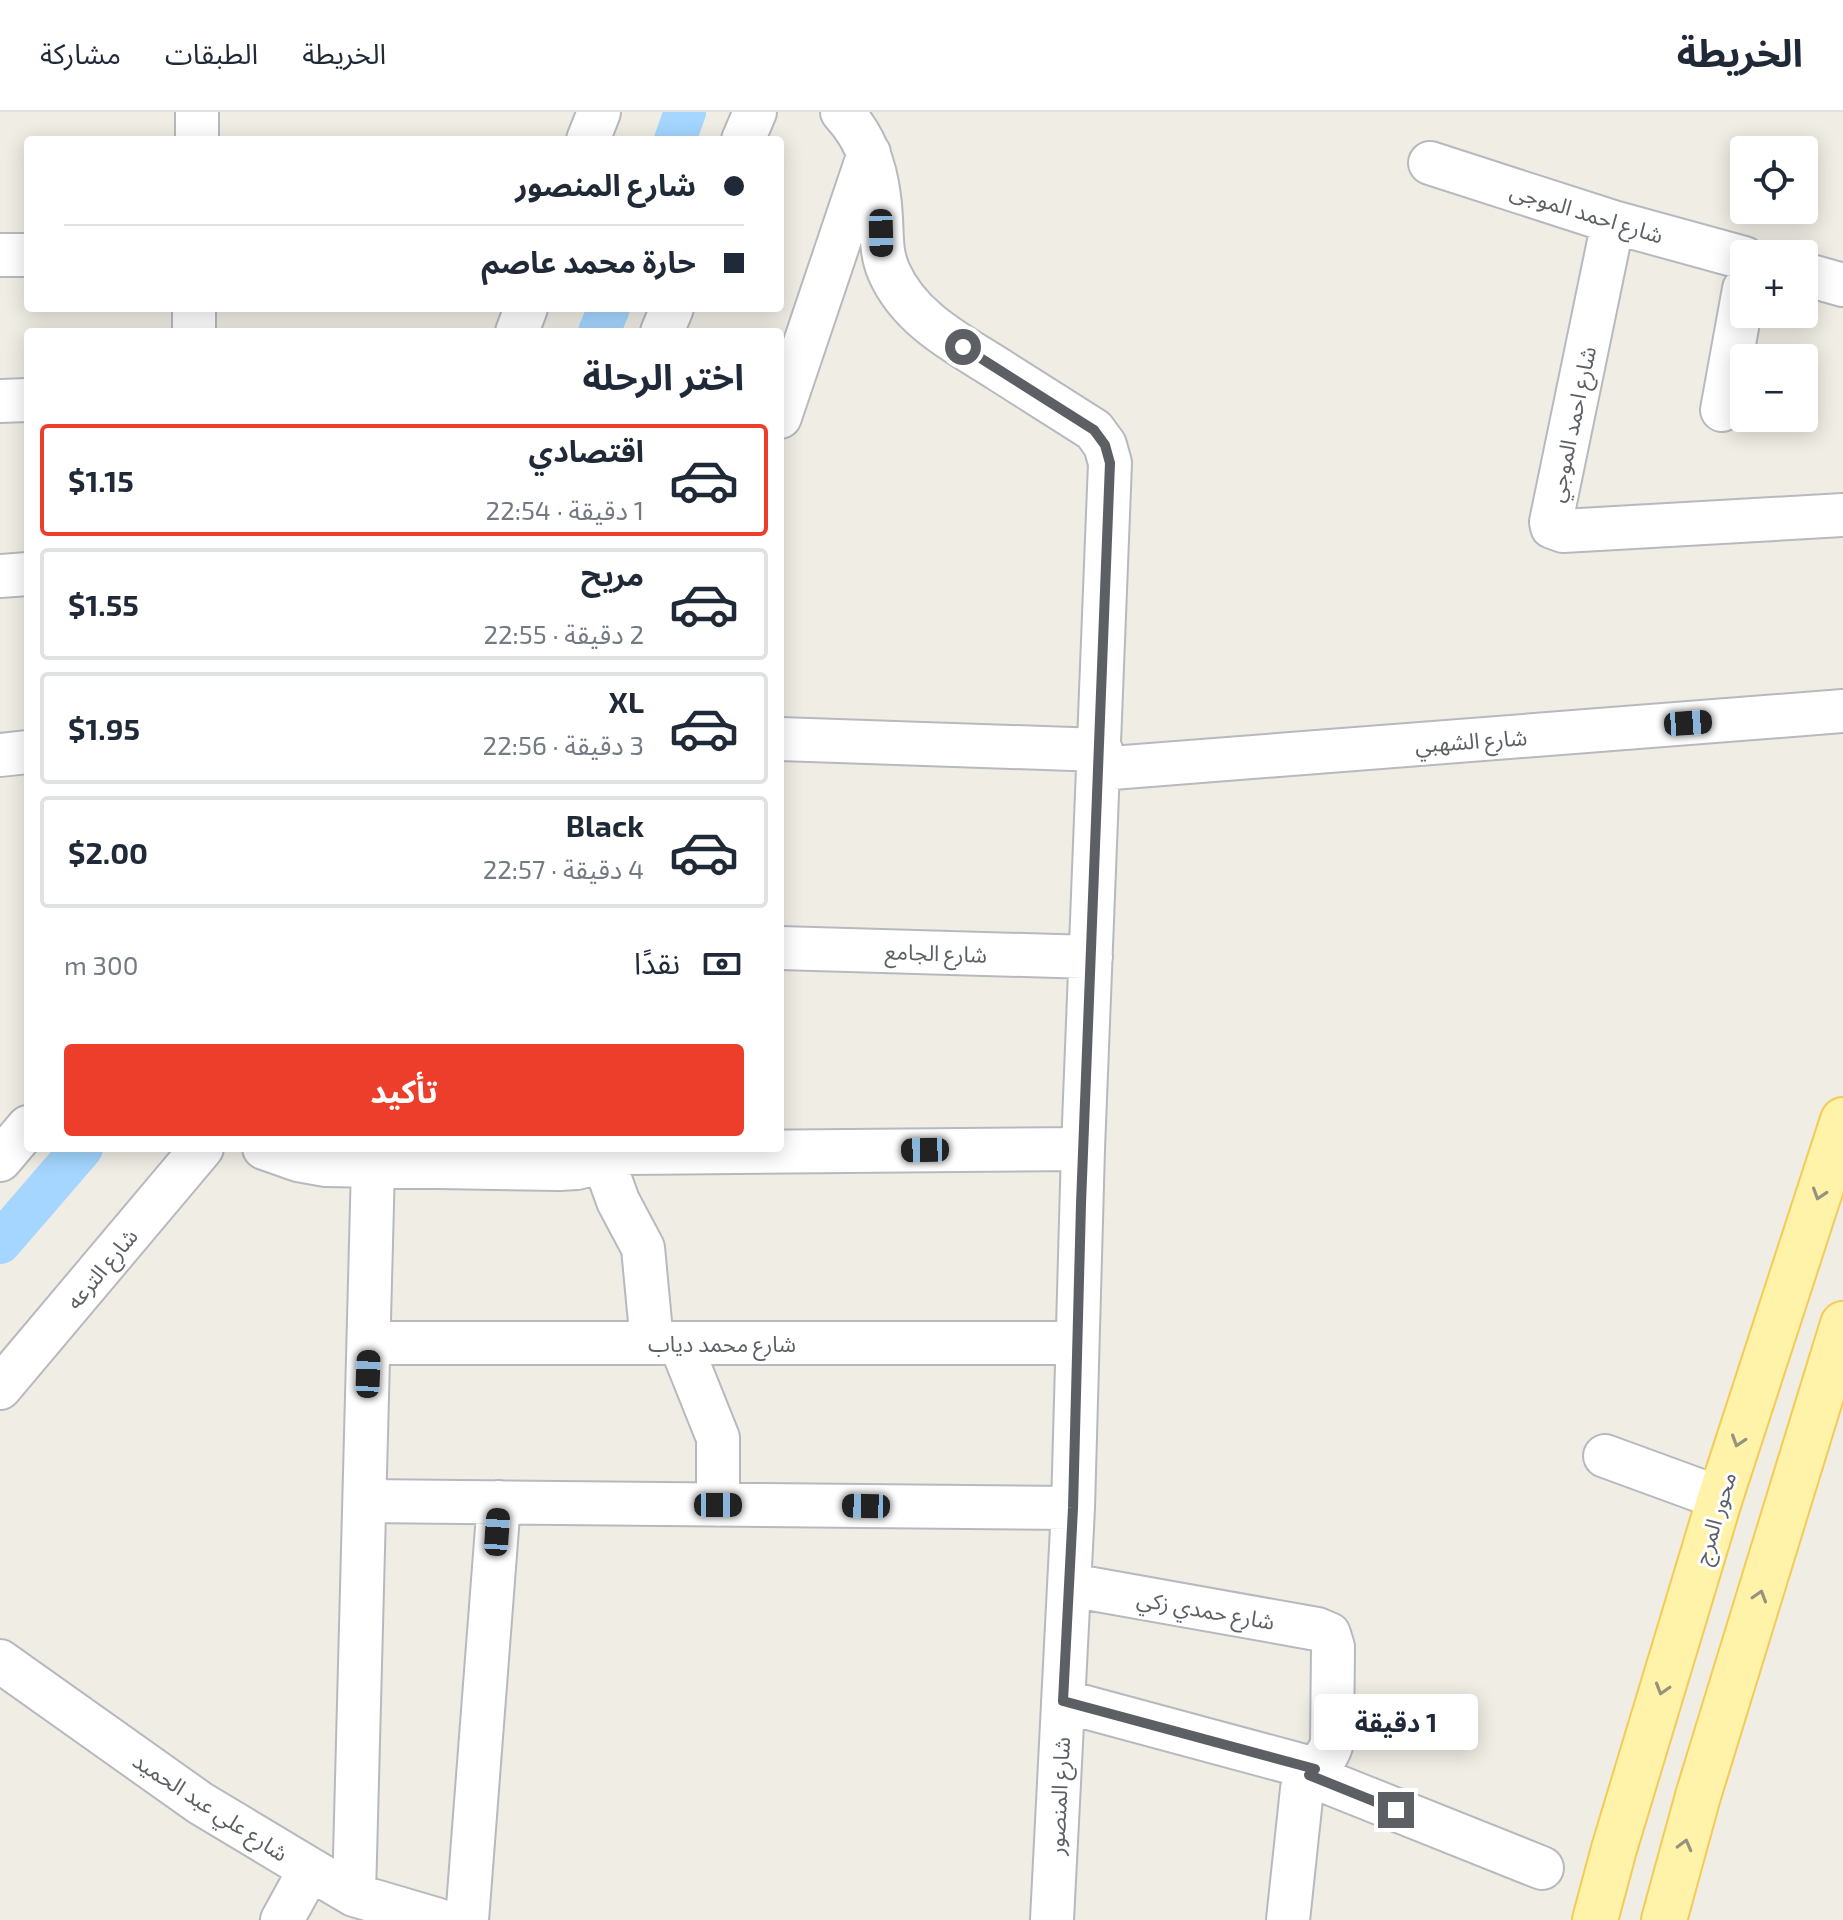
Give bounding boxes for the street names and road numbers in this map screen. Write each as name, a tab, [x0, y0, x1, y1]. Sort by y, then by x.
street label: شارع احمد الموجى	[1506, 176, 1667, 252]
street label: شارع احمد الموجي	[1542, 344, 1605, 505]
street label: شارع الشهبي	[1414, 723, 1528, 762]
street label: شارع الجامع	[884, 937, 988, 972]
street label: شارع الترعه	[60, 1223, 146, 1317]
street label: شارع محمد دياب	[648, 1330, 796, 1361]
street label: محور المرج	[1688, 1469, 1745, 1569]
street label: شارع حمدي زكي	[1134, 1584, 1277, 1639]
street label: شارع المنصور	[1042, 1736, 1079, 1857]
street label: شارع علي عبد الحميد	[126, 1746, 293, 1870]

